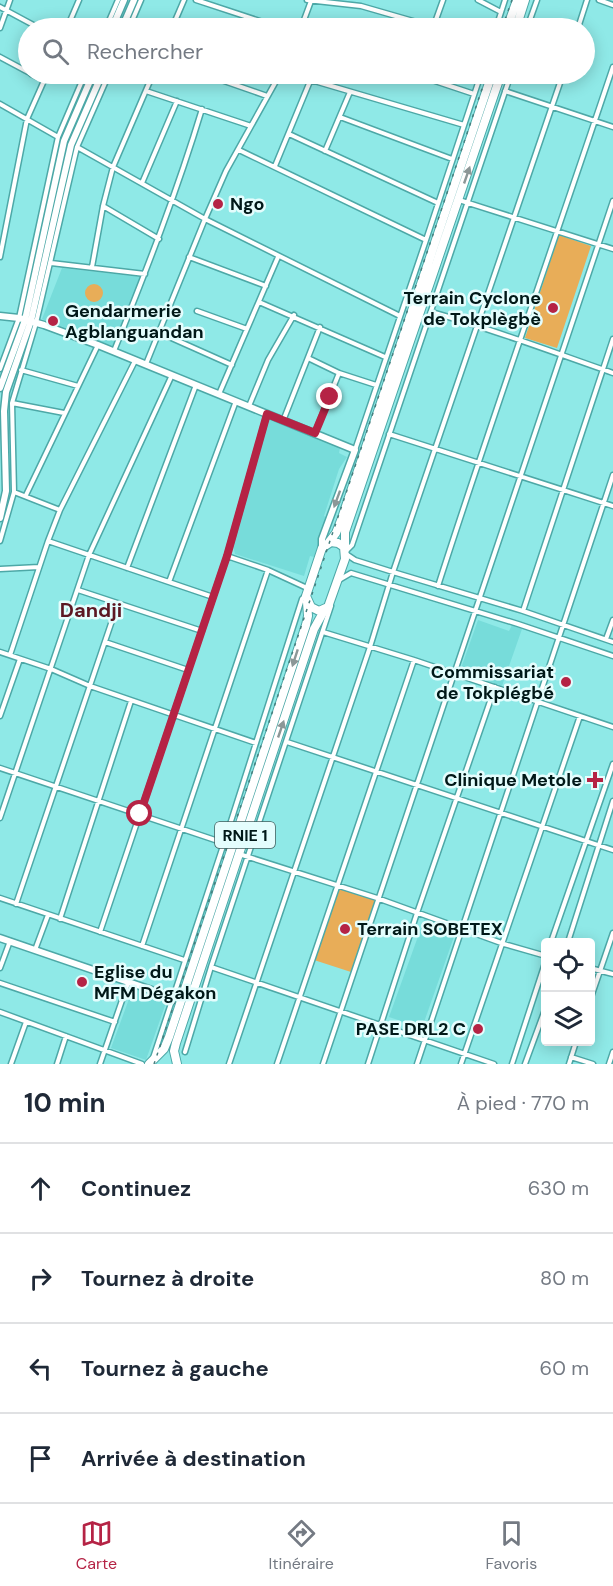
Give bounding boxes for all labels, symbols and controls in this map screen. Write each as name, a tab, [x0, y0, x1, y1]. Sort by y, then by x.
search box	[18, 18, 595, 84]
icon: search	[39, 35, 72, 68]
text: Rechercher	[87, 37, 203, 66]
one-way arrow	[462, 166, 472, 184]
place label: Ngo	[230, 192, 264, 216]
marker: Ngo	[211, 197, 225, 211]
place label: Terrain Cyclone de Tokplègbè	[403, 286, 541, 331]
place label: Gendarmerie Agblanguandan	[65, 299, 204, 344]
marker: Terrain Cyclone de Tokplègbè	[546, 301, 560, 315]
marker: Gendarmerie Agblanguandan	[46, 314, 60, 328]
route end	[316, 383, 342, 409]
one-way arrow	[331, 490, 341, 508]
district label: Dandji	[60, 597, 122, 623]
one-way arrow	[289, 649, 299, 667]
place label: Commissariat de Tokplégbé	[431, 660, 554, 705]
marker: Commissariat de Tokplégbé	[559, 675, 573, 689]
one-way arrow	[276, 720, 286, 738]
place label: Clinique Metole	[444, 768, 582, 792]
marker: Clinique Metole	[586, 771, 604, 789]
route start	[126, 800, 152, 826]
road number: RNIE 1	[215, 822, 275, 848]
place label: Terrain SOBETEX	[357, 917, 503, 941]
marker: Terrain SOBETEX	[338, 922, 352, 936]
map controls	[541, 938, 595, 1046]
button: locate	[541, 938, 595, 992]
place label: Eglise du MFM Dégakon	[94, 960, 216, 1005]
marker: Eglise du MFM Dégakon	[75, 975, 89, 989]
button: layers	[541, 992, 595, 1046]
place label: PASE DRL2 C	[356, 1017, 466, 1041]
marker: PASE DRL2 C	[471, 1022, 485, 1036]
text: 10 min	[24, 1086, 106, 1120]
text: À pied · 770 m	[457, 1090, 589, 1116]
icon: ahead	[24, 1172, 57, 1205]
text: Continuez	[81, 1174, 191, 1203]
text: 630 m	[528, 1175, 589, 1201]
icon: right	[24, 1262, 57, 1295]
text: Tournez à droite	[81, 1264, 254, 1293]
text: 80 m	[540, 1265, 589, 1291]
icon: left	[24, 1352, 57, 1385]
text: Tournez à gauche	[81, 1354, 269, 1383]
text: 60 m	[540, 1355, 589, 1381]
icon: arrive	[24, 1442, 57, 1475]
text: Arrivée à destination	[81, 1444, 306, 1473]
tab: Carte	[76, 1517, 117, 1574]
tab: Itinéraire	[269, 1517, 334, 1574]
tab: Favoris	[485, 1517, 537, 1574]

